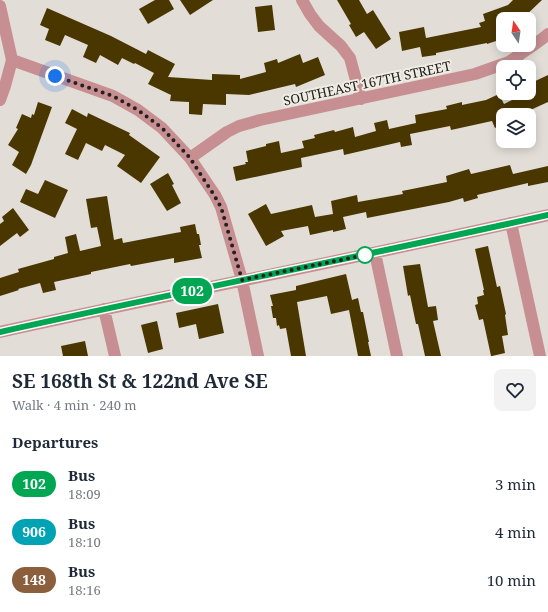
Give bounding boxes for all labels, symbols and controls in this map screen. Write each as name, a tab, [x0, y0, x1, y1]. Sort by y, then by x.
north arrow	[496, 12, 536, 52]
map controls	[496, 12, 536, 148]
street label: SOUTHEAST 167TH STREET	[282, 56, 452, 110]
button: locate	[496, 60, 536, 100]
your location	[45, 66, 65, 86]
button: layers	[496, 108, 536, 148]
unlabelled marker	[356, 246, 374, 264]
line badge: 102	[169, 278, 215, 304]
text: 102	[180, 281, 204, 300]
text: SE 168th St & 122nd Ave SE	[12, 368, 268, 394]
button: heart	[494, 369, 536, 411]
text: Walk · 4 min · 240 m	[12, 396, 137, 414]
text: Departures	[12, 432, 98, 452]
text: Bus	[68, 465, 95, 485]
text: 102	[22, 474, 46, 493]
text: 3 min	[495, 474, 536, 494]
text: 18:09	[68, 485, 101, 503]
text: Bus	[68, 513, 95, 533]
text: 906	[22, 522, 46, 541]
text: 4 min	[495, 522, 536, 542]
text: 18:10	[68, 533, 101, 551]
text: Bus	[68, 561, 95, 581]
text: 148	[22, 570, 46, 589]
text: 10 min	[487, 570, 536, 590]
text: 18:16	[68, 581, 101, 599]

